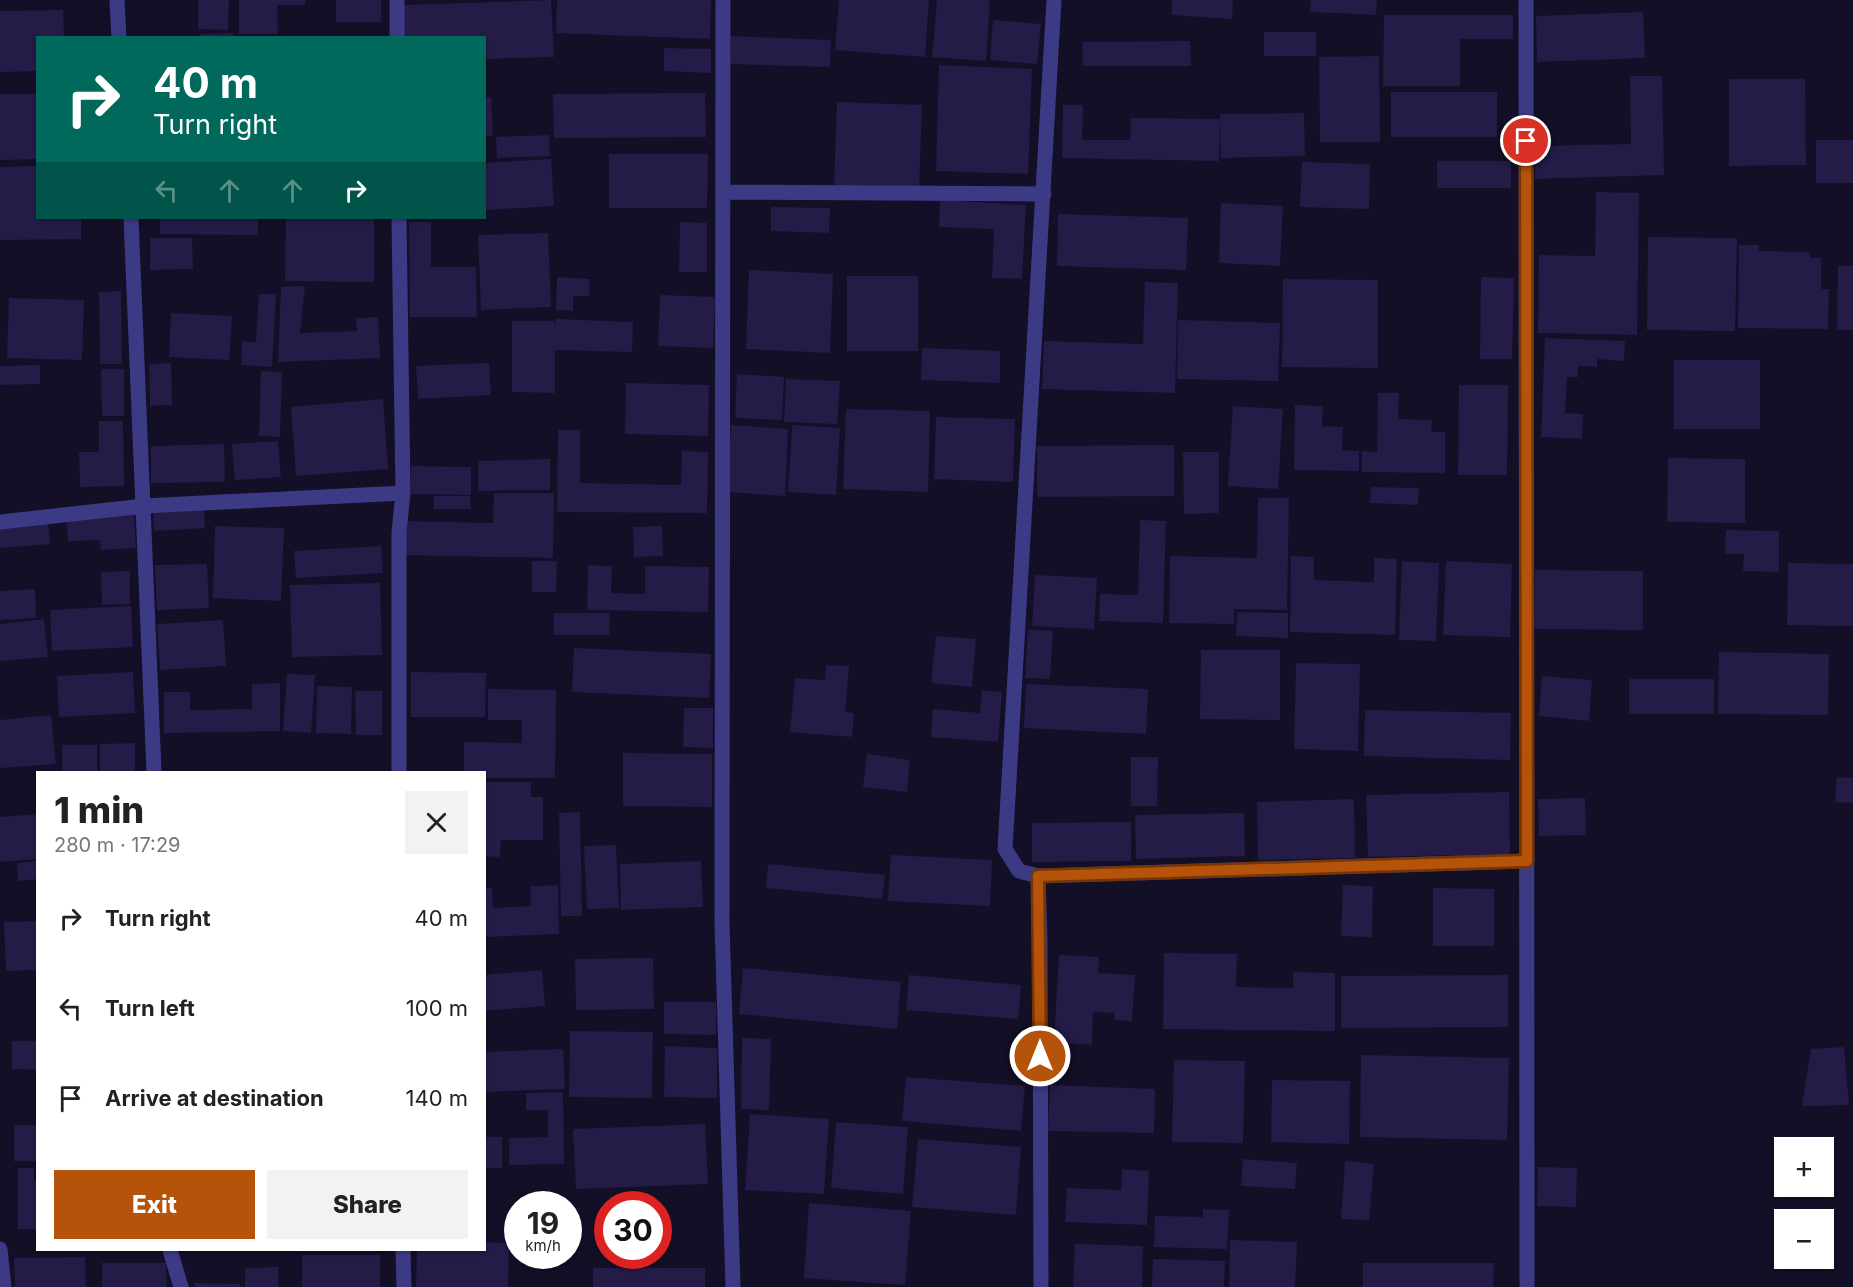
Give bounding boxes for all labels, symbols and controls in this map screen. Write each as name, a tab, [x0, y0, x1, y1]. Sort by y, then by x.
text: 40 m	[153, 57, 258, 108]
icon: right	[54, 60, 132, 138]
text: Turn right	[153, 108, 277, 141]
pin	[1500, 115, 1551, 166]
icon: arrive	[1509, 124, 1542, 157]
icon: left	[150, 174, 183, 207]
icon: ahead	[213, 174, 246, 207]
icon: ahead	[276, 174, 309, 207]
icon: right	[339, 174, 372, 207]
text: 1 min	[54, 788, 144, 832]
button: close	[405, 791, 468, 854]
text: 280 m · 17:29	[54, 833, 180, 857]
icon: right	[54, 902, 87, 935]
text: Turn right	[105, 905, 211, 931]
text: 40 m	[414, 905, 468, 931]
icon: left	[54, 992, 87, 1025]
text: Turn left	[105, 995, 195, 1021]
text: 100 m	[406, 995, 468, 1021]
position arrow	[1008, 1024, 1072, 1088]
icon: arrive	[54, 1082, 87, 1115]
text: Arrive at destination	[105, 1085, 324, 1111]
text: 140 m	[406, 1085, 468, 1111]
map controls	[1774, 1137, 1834, 1269]
button: +	[1774, 1137, 1834, 1197]
button: Exit	[54, 1170, 255, 1239]
button: Share	[267, 1170, 468, 1239]
speed limit sign: 30	[594, 1191, 672, 1269]
text: 19	[527, 1205, 559, 1241]
button: −	[1774, 1209, 1834, 1269]
text: km/h	[525, 1236, 561, 1255]

